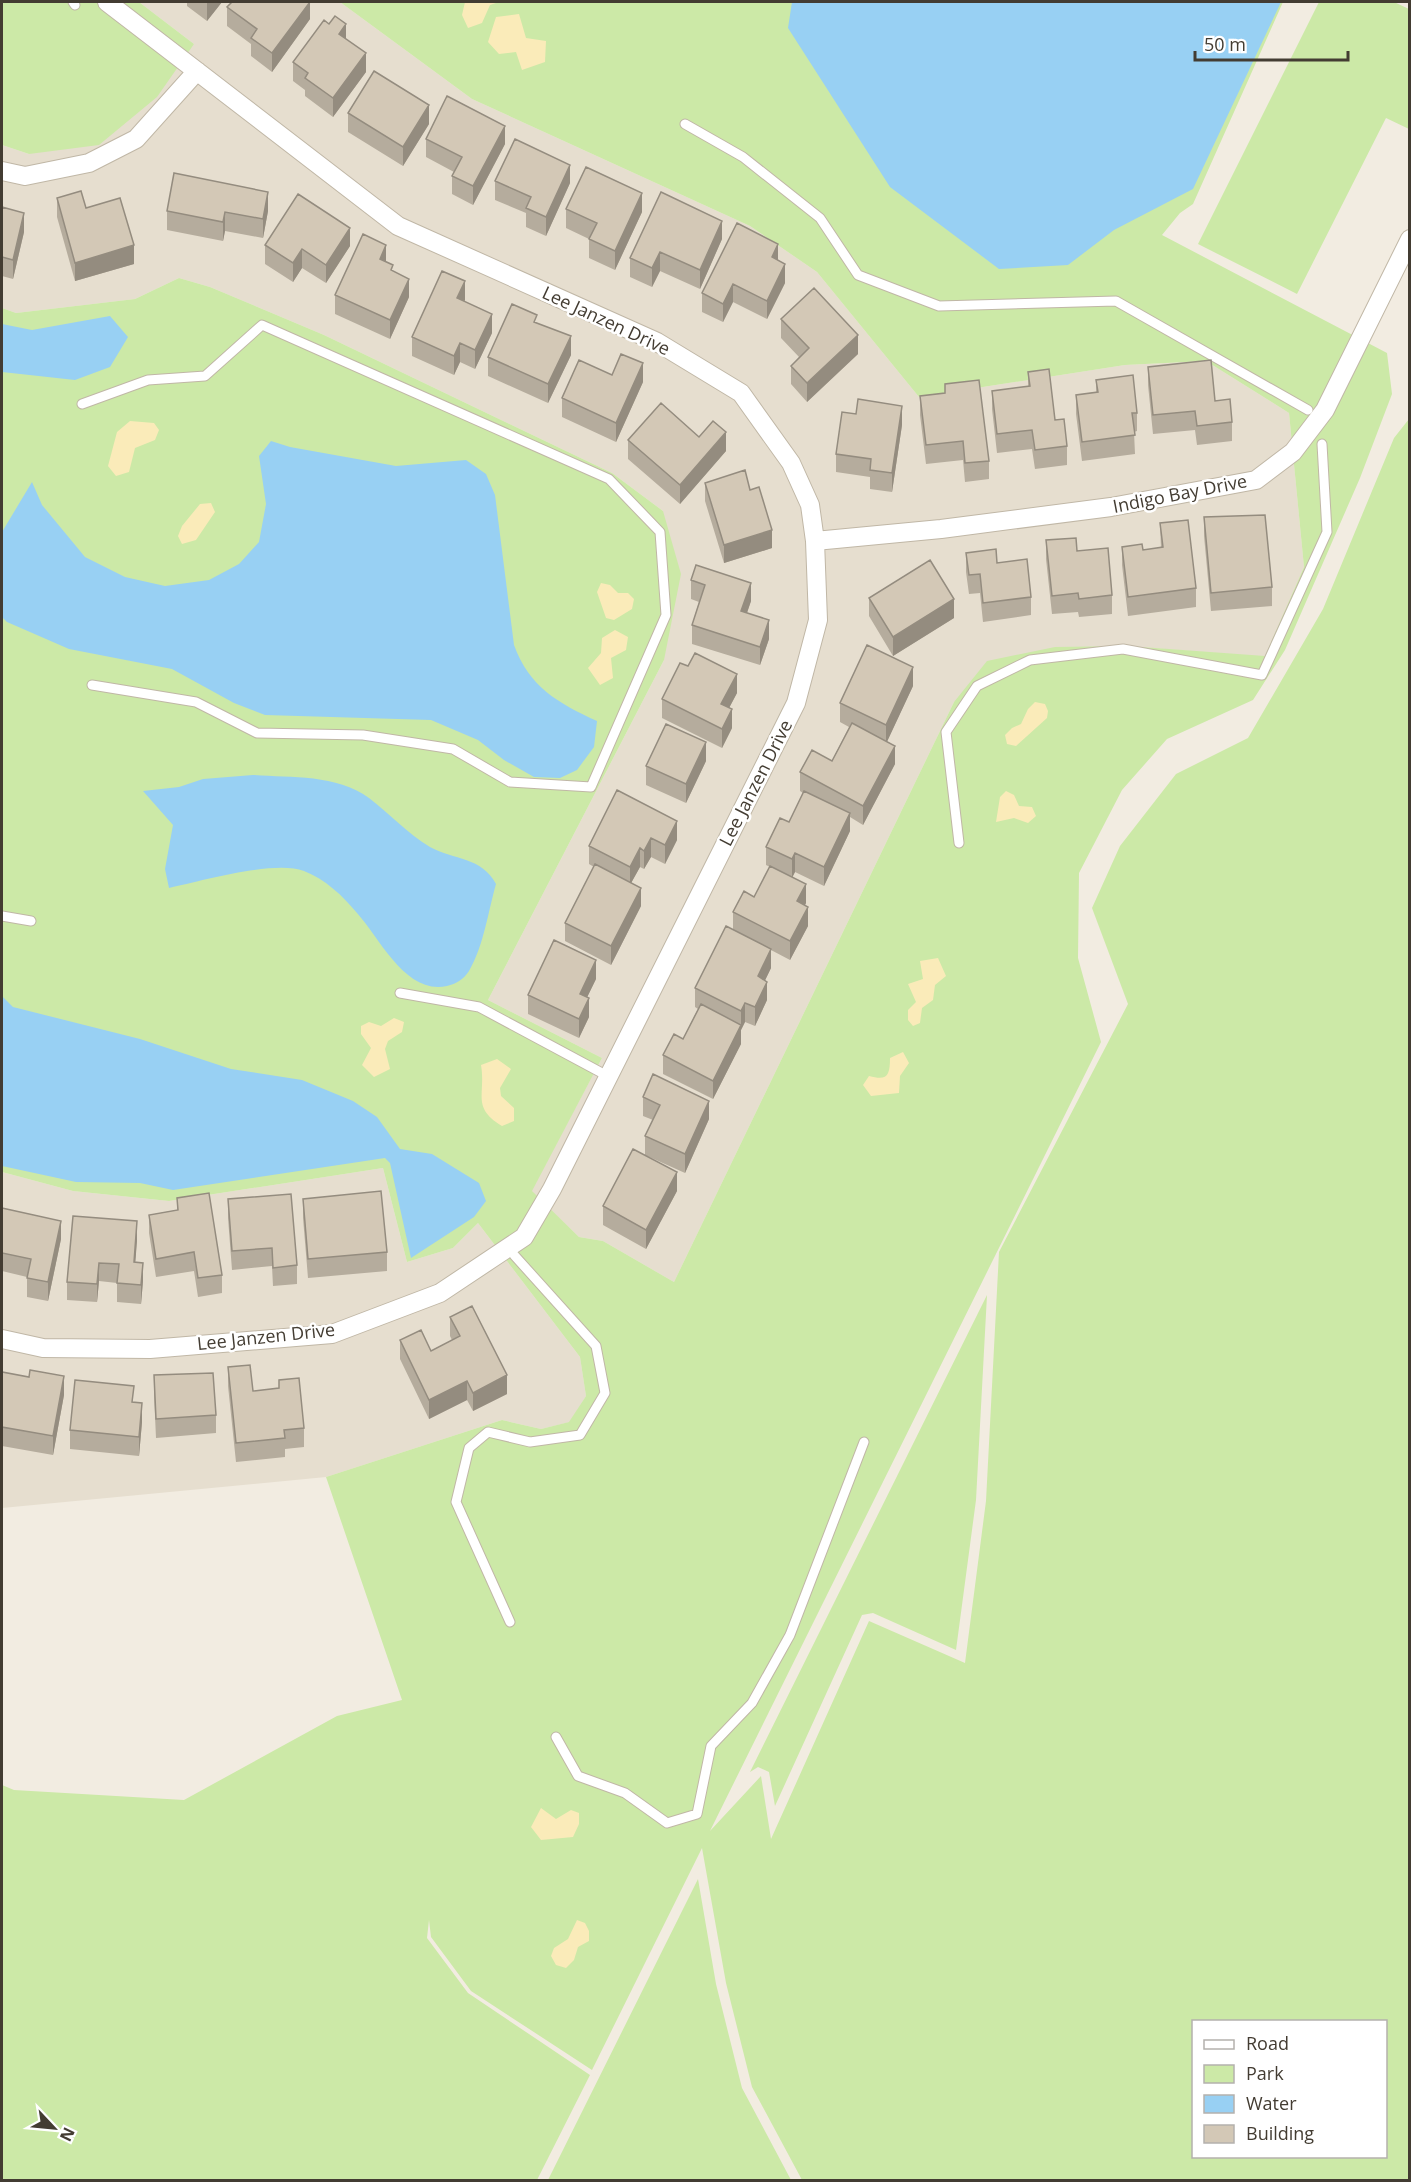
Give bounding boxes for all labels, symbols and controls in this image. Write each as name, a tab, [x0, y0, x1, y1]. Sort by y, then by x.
scale bar	[1195, 24, 1348, 62]
text: 50 m	[1204, 32, 1246, 56]
street label: Lee Janzen Drive	[539, 280, 674, 360]
street label: Indigo Bay Drive	[1111, 468, 1249, 518]
street label: Lee Janzen Drive	[713, 715, 797, 850]
street label: Lee Janzen Drive	[196, 1317, 336, 1355]
legend	[1192, 2020, 1387, 2158]
text: Road	[1246, 2031, 1289, 2055]
text: Park	[1246, 2061, 1284, 2085]
text: Water	[1246, 2091, 1297, 2115]
north arrow	[24, 2098, 84, 2158]
text: Building	[1246, 2121, 1314, 2145]
text: N	[55, 2124, 80, 2145]

